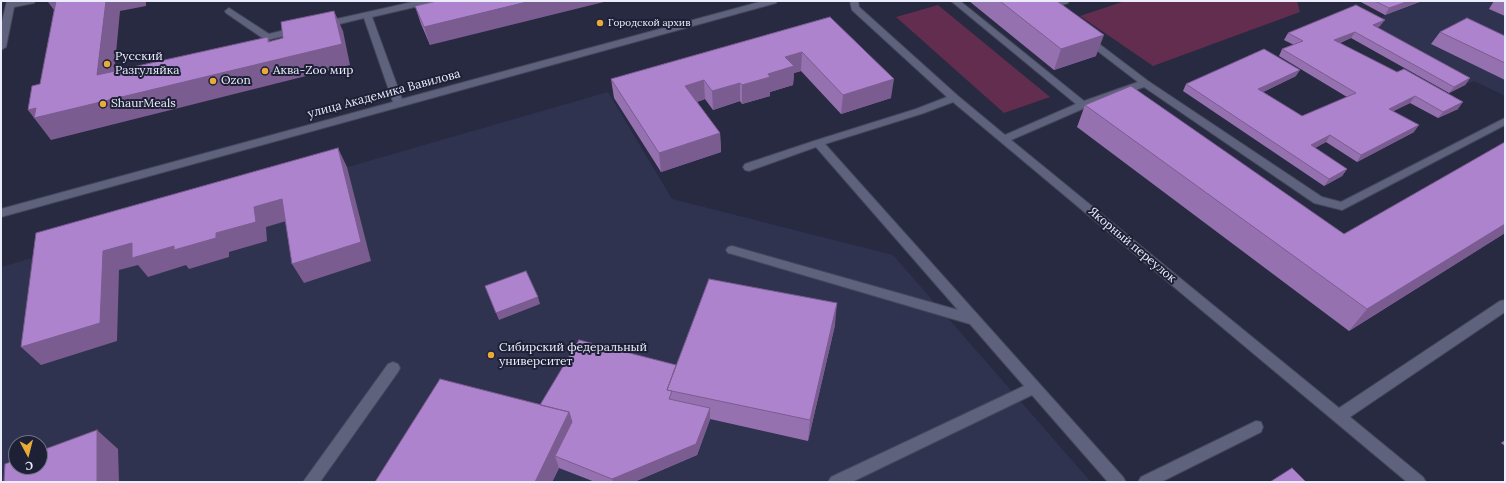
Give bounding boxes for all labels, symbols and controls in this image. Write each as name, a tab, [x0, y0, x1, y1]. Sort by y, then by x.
place label: Городской архив	[608, 17, 690, 29]
marker: Городской архив	[595, 18, 605, 28]
place label: Русский Разгуляйка	[115, 50, 179, 78]
marker: Русский Разгуляйка	[102, 59, 112, 69]
place label: Аква-Zoo мир	[273, 64, 353, 78]
marker: Аква-Zoo мир	[260, 66, 270, 76]
street label: улица Академика Вавилова	[306, 67, 462, 121]
place label: Ozon	[221, 74, 251, 88]
marker: Ozon	[208, 76, 218, 86]
place label: ShаurMeals	[111, 97, 176, 111]
marker: ShаurMeals	[98, 99, 108, 109]
street label: Якорный переулок	[1085, 204, 1179, 286]
place label: Сибирский федеральный университет	[499, 341, 647, 369]
marker: Сибирский федеральный университет	[486, 350, 496, 360]
north arrow	[8, 435, 48, 475]
text: С	[25, 459, 34, 473]

